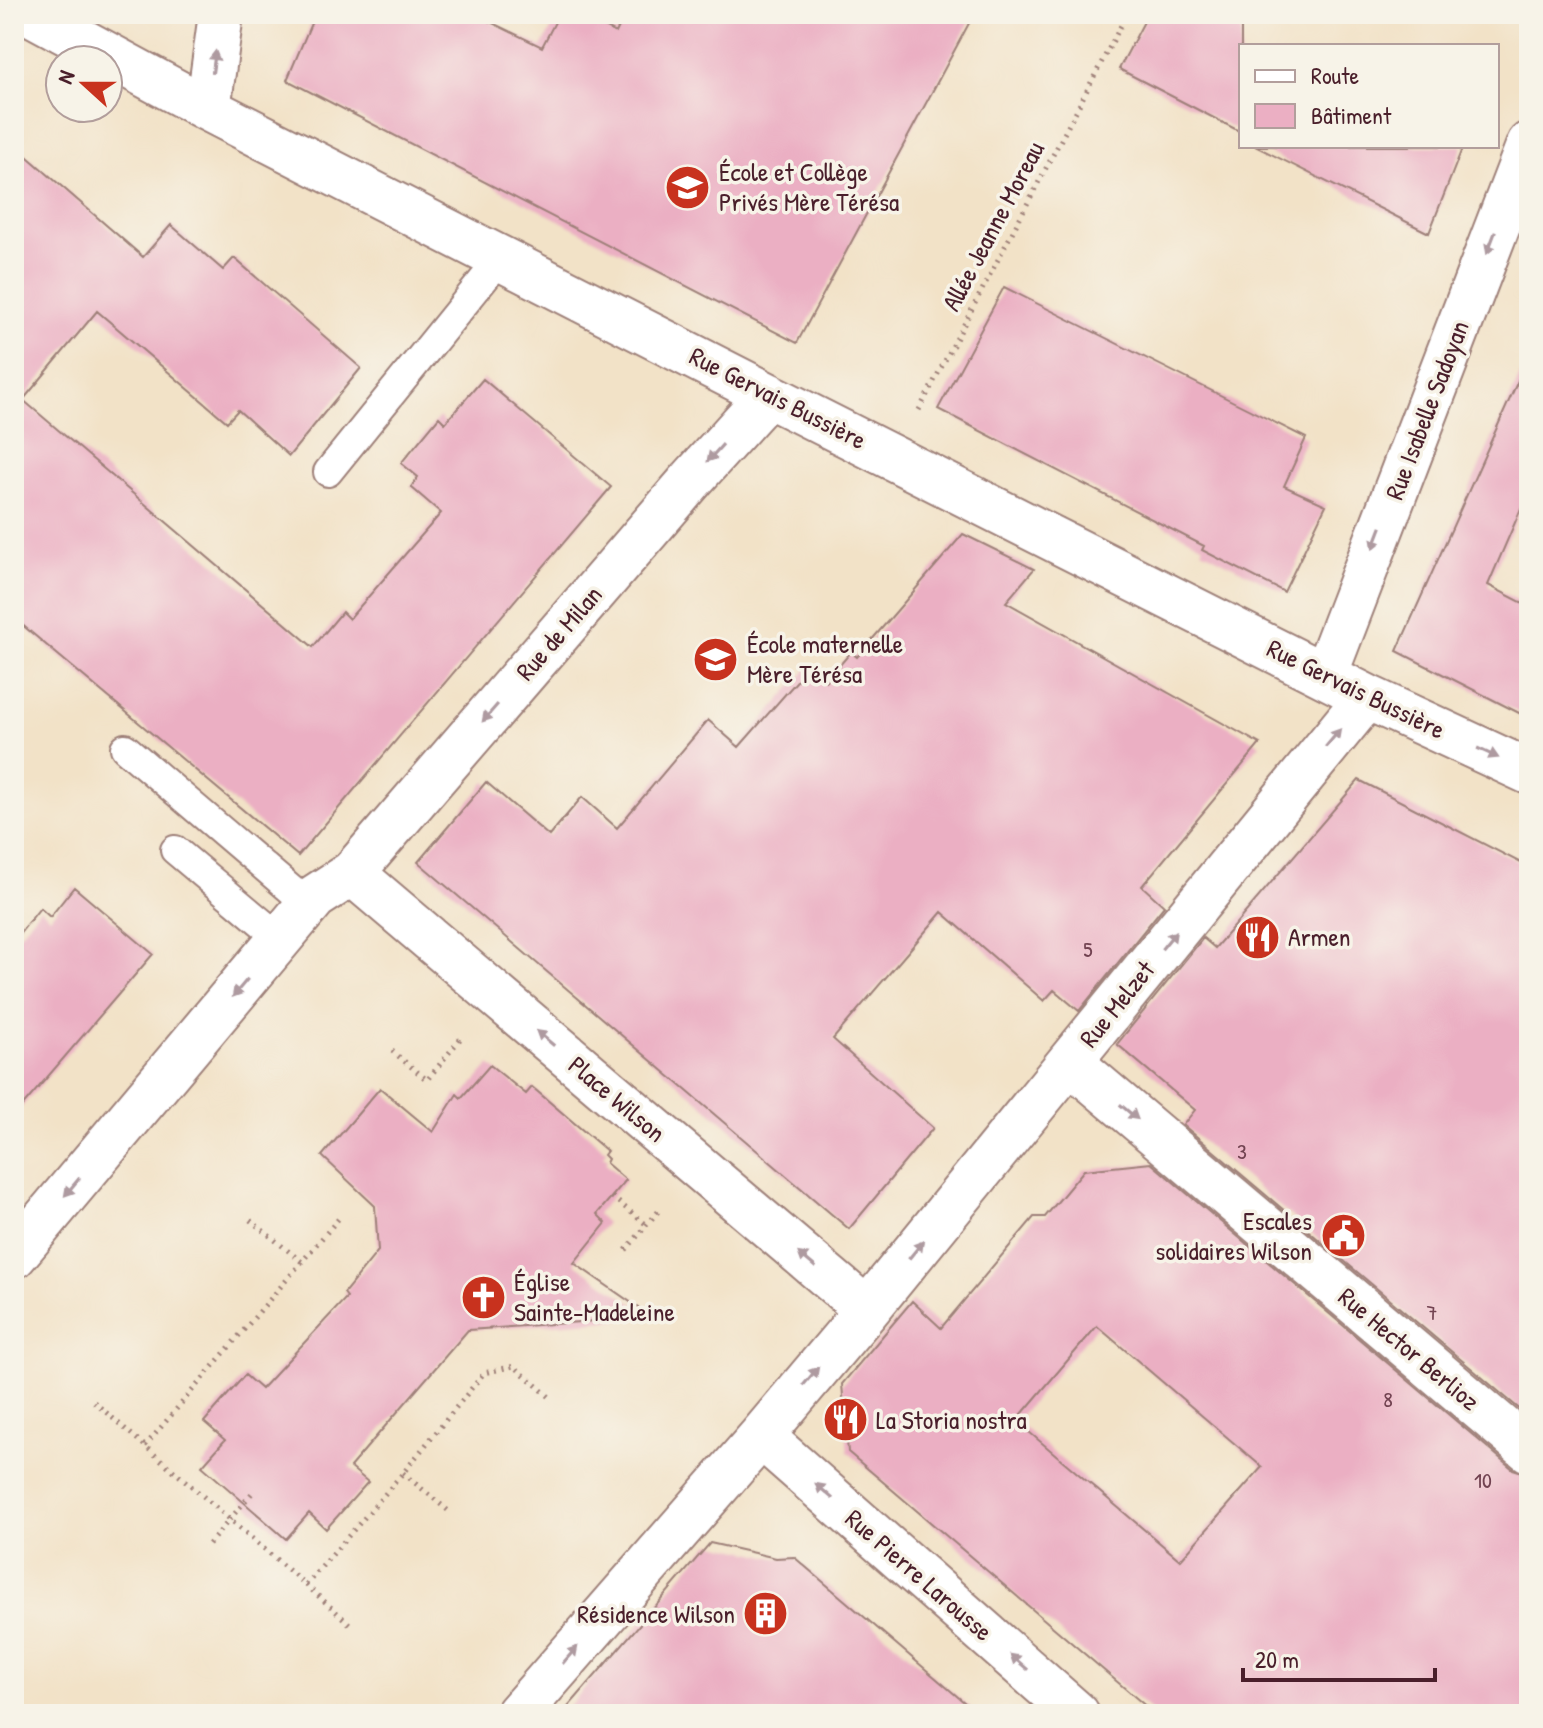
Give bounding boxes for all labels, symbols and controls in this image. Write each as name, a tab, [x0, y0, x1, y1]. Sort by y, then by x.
north arrow	[44, 44, 124, 124]
legend	[1239, 44, 1499, 148]
one-way arrow	[208, 49, 221, 74]
text: Route	[1311, 59, 1359, 91]
text: N	[49, 66, 82, 88]
text: Bâtiment	[1311, 99, 1392, 131]
street label: Allée Jeanne Moreau	[933, 135, 1052, 317]
place label: École et Collège Privés Mère Térésa	[719, 154, 899, 219]
school or university icon: École et Collège Privés Mère Térésa	[664, 163, 712, 211]
one-way arrow	[1484, 231, 1497, 255]
street label: Rue Isabelle Sadoyan	[1376, 315, 1477, 504]
street label: Rue Gervais Bussière	[684, 338, 873, 457]
one-way arrow	[707, 443, 725, 462]
one-way arrow	[1370, 526, 1383, 550]
street label: Rue de Milan	[508, 578, 610, 688]
place label: École maternelle Mère Térésa	[747, 626, 903, 691]
street label: Rue Gervais Bussière	[1261, 630, 1451, 747]
school or university icon: École maternelle Mère Térésa	[692, 635, 740, 683]
one-way arrow	[482, 702, 499, 722]
one-way arrow	[1323, 728, 1341, 747]
one-way arrow	[1477, 746, 1500, 760]
restaurant icon: Armen	[1233, 913, 1281, 961]
place label: Armen	[1288, 919, 1350, 954]
one-way arrow	[1160, 930, 1177, 950]
house number: 5	[1083, 934, 1093, 964]
street label: Rue Melzet	[1071, 952, 1163, 1054]
one-way arrow	[232, 978, 249, 998]
one-way arrow	[535, 1030, 555, 1047]
street label: Place Wilson	[561, 1048, 673, 1150]
one-way arrow	[1119, 1103, 1139, 1120]
house number: 3	[1237, 1136, 1247, 1166]
one-way arrow	[64, 1177, 81, 1197]
place label: Escales solidaires Wilson	[1155, 1203, 1312, 1268]
public building icon: Escales solidaires Wilson	[1319, 1212, 1367, 1260]
one-way arrow	[907, 1240, 924, 1260]
one-way arrow	[797, 1252, 817, 1269]
place label: Église Sainte-Madeleine	[514, 1264, 675, 1329]
church icon: Église Sainte-Madeleine	[459, 1273, 507, 1321]
street label: Rue Hector Berlioz	[1331, 1279, 1487, 1418]
house number: 7	[1427, 1297, 1437, 1327]
one-way arrow	[802, 1366, 819, 1386]
house number: 8	[1383, 1384, 1393, 1414]
restaurant icon: La Storia nostra	[821, 1396, 869, 1444]
place label: La Storia nostra	[876, 1402, 1027, 1437]
house number: 10	[1474, 1465, 1492, 1495]
one-way arrow	[814, 1483, 834, 1500]
street label: Rue Pierre Larousse	[838, 1501, 1001, 1648]
building icon: Résidence Wilson	[742, 1590, 790, 1638]
place label: Résidence Wilson	[577, 1596, 735, 1631]
scale bar	[1243, 1632, 1435, 1682]
text: 20 m	[1255, 1643, 1299, 1675]
one-way arrow	[560, 1646, 578, 1665]
one-way arrow	[1009, 1654, 1028, 1672]

